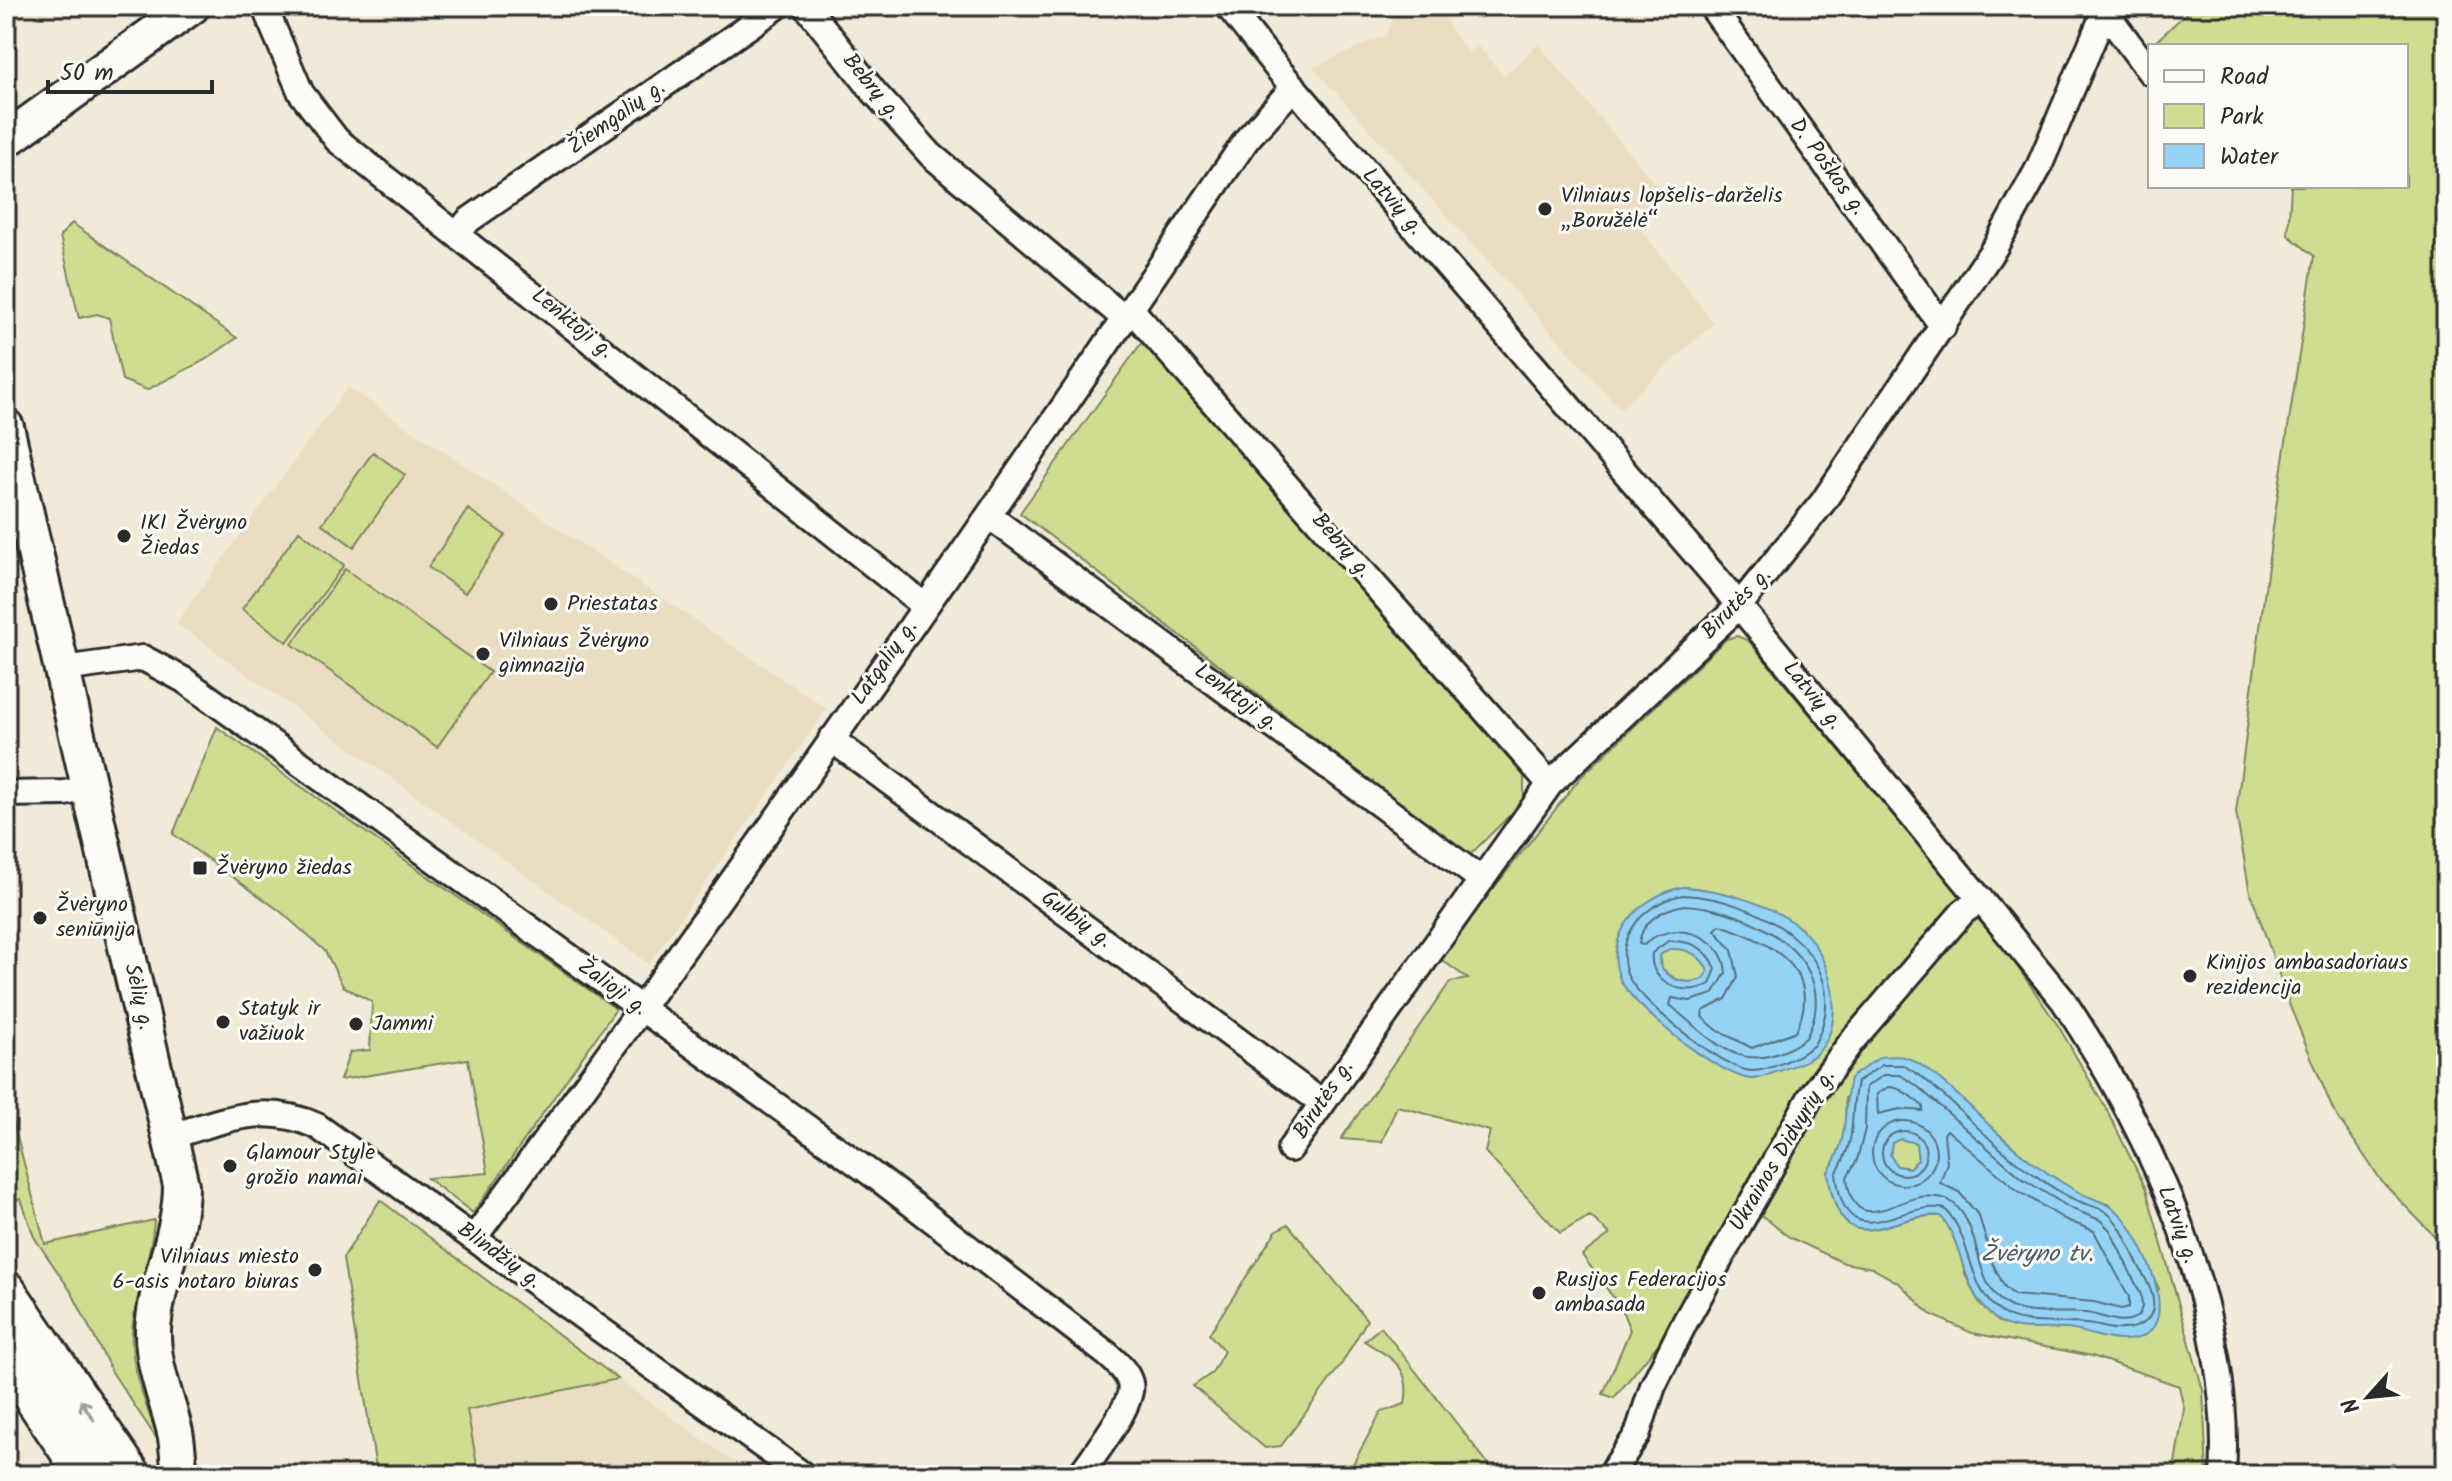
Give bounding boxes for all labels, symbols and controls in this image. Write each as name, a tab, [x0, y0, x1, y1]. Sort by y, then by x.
scale bar	[48, 44, 212, 94]
legend	[2148, 44, 2408, 188]
street label: Bebrų g.	[833, 46, 909, 128]
text: 50 m	[60, 54, 114, 93]
text: Road	[2220, 58, 2269, 97]
street label: Žiemgalių g.	[561, 71, 673, 165]
text: Park	[2220, 98, 2264, 137]
street label: D. Poškos g.	[1779, 111, 1875, 223]
text: Water	[2220, 138, 2280, 177]
street label: Latvių g.	[1352, 160, 1432, 244]
place label: Vilniaus lopšelis-darželis „Boružėlė“	[1561, 179, 1783, 239]
marker: Vilniaus lopšelis-darželis „Boružėlė“	[1536, 200, 1554, 218]
street label: Lenktoji g.	[523, 280, 621, 368]
street label: Bebrų g.	[1302, 505, 1380, 587]
place label: IKI Žvėryno Žiedas	[140, 506, 247, 566]
marker: IKI Žvėryno Žiedas	[115, 527, 133, 545]
street label: Birutės g.	[1693, 560, 1781, 648]
place label: Priestatas	[567, 587, 658, 622]
marker: Priestatas	[542, 595, 560, 613]
street label: Latgalių g.	[843, 613, 927, 713]
place label: Vilniaus Žvėryno gimnazija	[498, 624, 649, 684]
marker: Vilniaus Žvėryno gimnazija	[474, 645, 492, 663]
street label: Latvių g.	[1773, 654, 1851, 738]
street label: Lenktoji g.	[1186, 655, 1286, 741]
place label: Žvėryno žiedas	[216, 851, 353, 886]
marker: Žvėryno žiedas	[191, 859, 209, 877]
street label: Gulbių g.	[1033, 882, 1119, 958]
place label: Žvėryno seniūnija	[56, 888, 136, 948]
marker: Žvėryno seniūnija	[31, 909, 49, 927]
place label: Kinijos ambasadoriaus rezidencija	[2206, 946, 2409, 1006]
street label: Žalioji g.	[569, 950, 655, 1026]
street label: Sėlių g.	[113, 960, 163, 1034]
marker: Kinijos ambasadoriaus rezidencija	[2181, 967, 2199, 985]
place label: Statyk ir važiuok	[239, 992, 322, 1052]
place label: Jammi	[372, 1007, 434, 1042]
marker: Statyk ir važiuok	[214, 1013, 232, 1031]
marker: Jammi	[347, 1015, 365, 1033]
street label: Birutės g.	[1285, 1053, 1363, 1147]
street label: Ukrainos Didvyrių g.	[1721, 1063, 1845, 1239]
place label: Glamour Style grožio namai	[245, 1136, 375, 1196]
marker: Glamour Style grožio namai	[221, 1157, 239, 1175]
street label: Latvių g.	[2147, 1181, 2207, 1269]
street label: Blindžių g.	[449, 1213, 549, 1299]
water label: Žvėryno tv.	[1980, 1235, 2094, 1274]
place label: Vilniaus miesto 6-asis notaro biuras	[113, 1240, 300, 1300]
marker: Vilniaus miesto 6-asis notaro biuras	[306, 1261, 324, 1279]
place label: Rusijos Federacijos ambasada	[1555, 1263, 1727, 1323]
marker: Rusijos Federacijos ambasada	[1530, 1284, 1548, 1302]
north arrow	[2328, 1357, 2408, 1437]
text: N	[2334, 1391, 2371, 1419]
one-way arrow	[79, 1400, 95, 1422]

